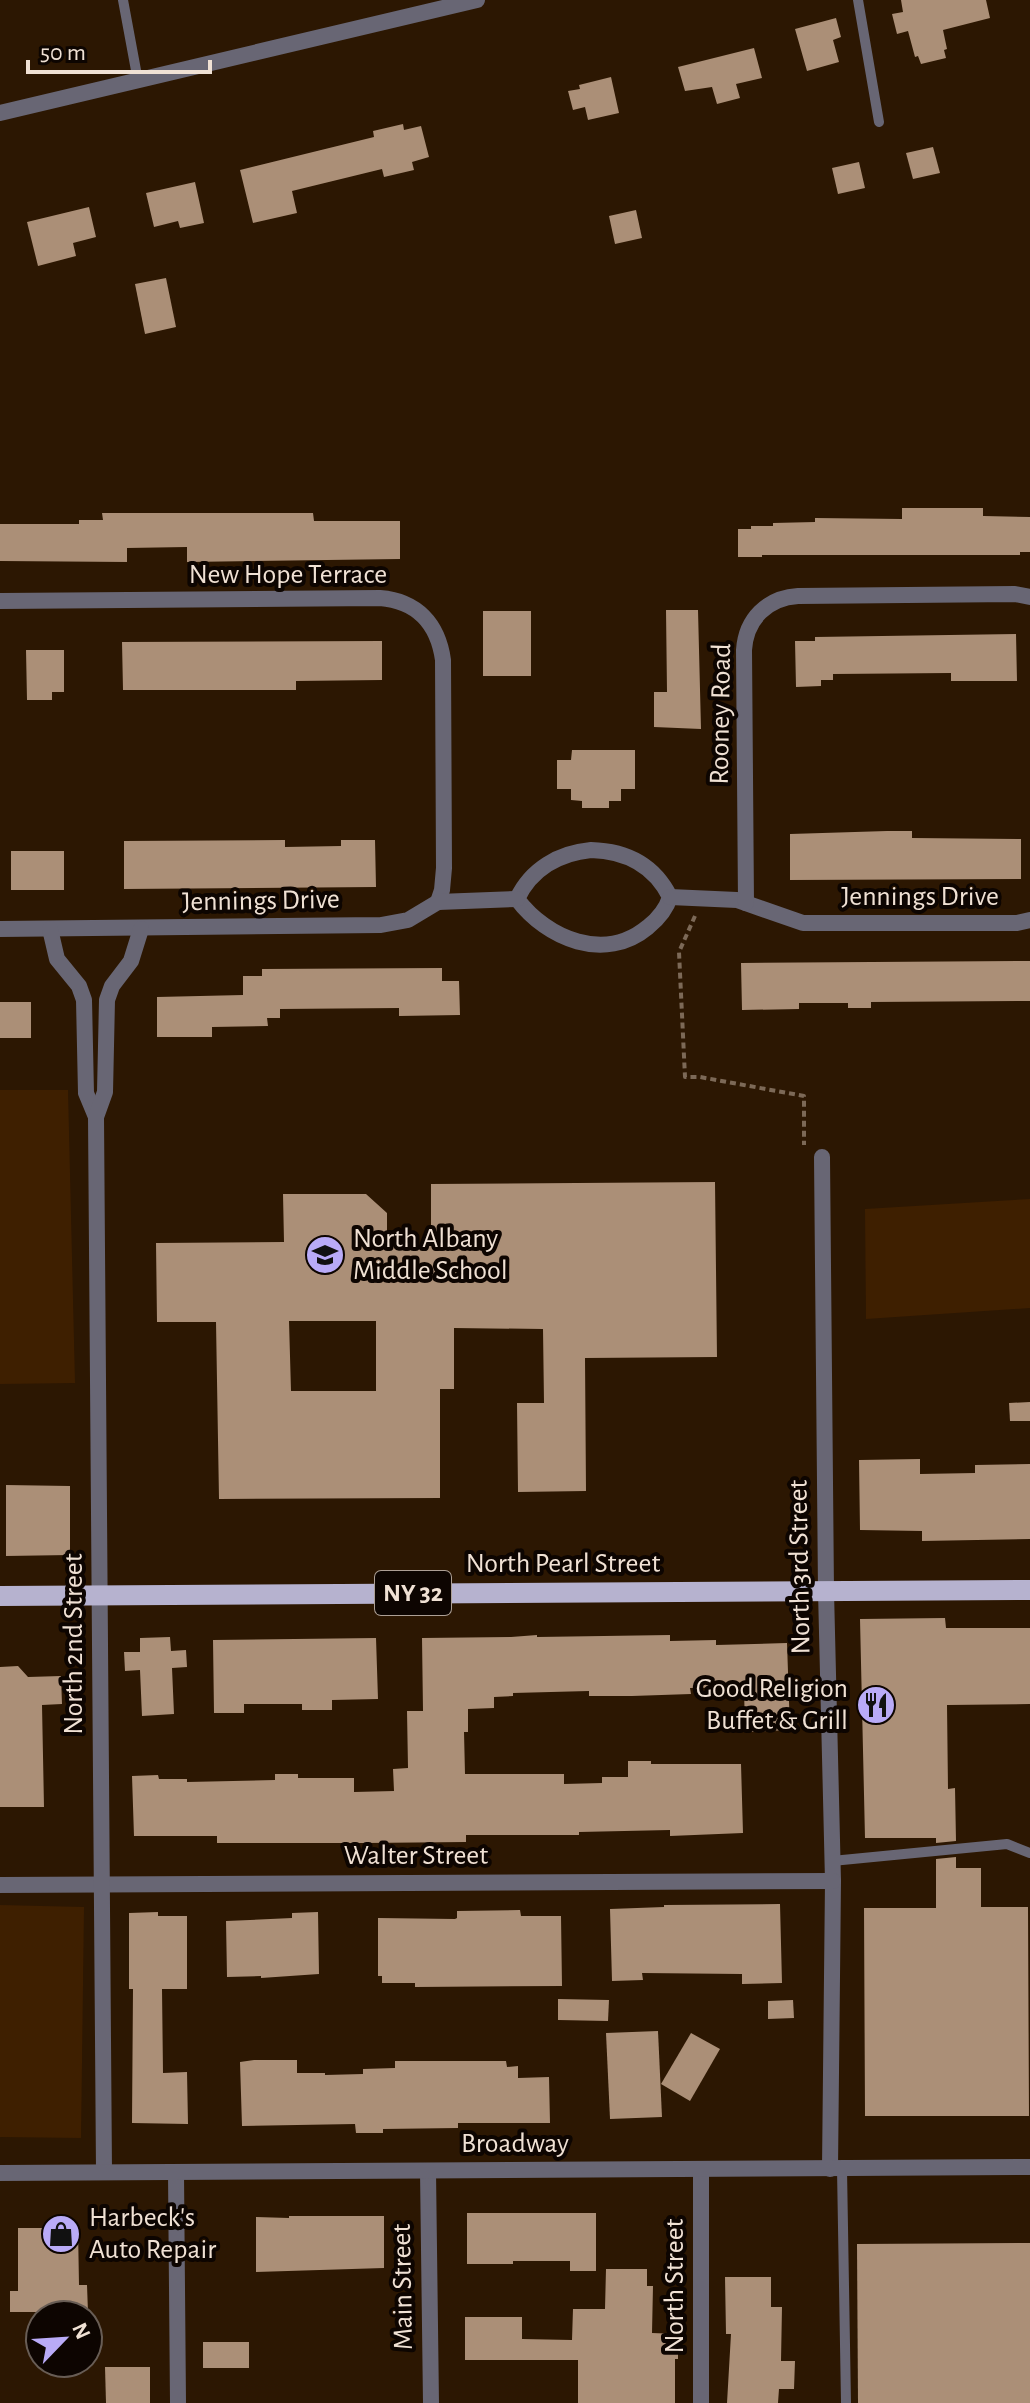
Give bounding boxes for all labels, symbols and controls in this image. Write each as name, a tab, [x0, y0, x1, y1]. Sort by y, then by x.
scale bar	[28, 24, 210, 74]
text: 50 m	[40, 41, 86, 65]
street label: New Hope Terrace	[189, 561, 387, 589]
street label: Rooney Road	[706, 643, 736, 785]
street label: Jennings Drive	[841, 883, 999, 911]
street label: Jennings Drive	[182, 886, 340, 916]
place label: North Albany Middle School	[353, 1225, 508, 1285]
school or university icon: North Albany Middle School	[304, 1234, 346, 1276]
street label: North 3rd Street	[784, 1479, 816, 1655]
street label: North Pearl Street	[466, 1550, 660, 1578]
street label: North 2nd Street	[60, 1553, 88, 1735]
road number: NY 32	[375, 1571, 451, 1615]
place label: Good Religion Buffet & Grill	[696, 1675, 848, 1735]
restaurant icon: Good Religion Buffet & Grill	[855, 1684, 897, 1726]
street label: Walter Street	[344, 1842, 488, 1870]
street label: Broadway	[461, 2130, 569, 2158]
place label: Harbeck's Auto Repair	[89, 2204, 216, 2264]
shop icon: Harbeck's Auto Repair	[40, 2213, 82, 2255]
street label: North Street	[661, 2218, 689, 2354]
street label: Main Street	[388, 2223, 418, 2350]
north arrow	[24, 2299, 104, 2379]
text: N	[68, 2319, 94, 2343]

